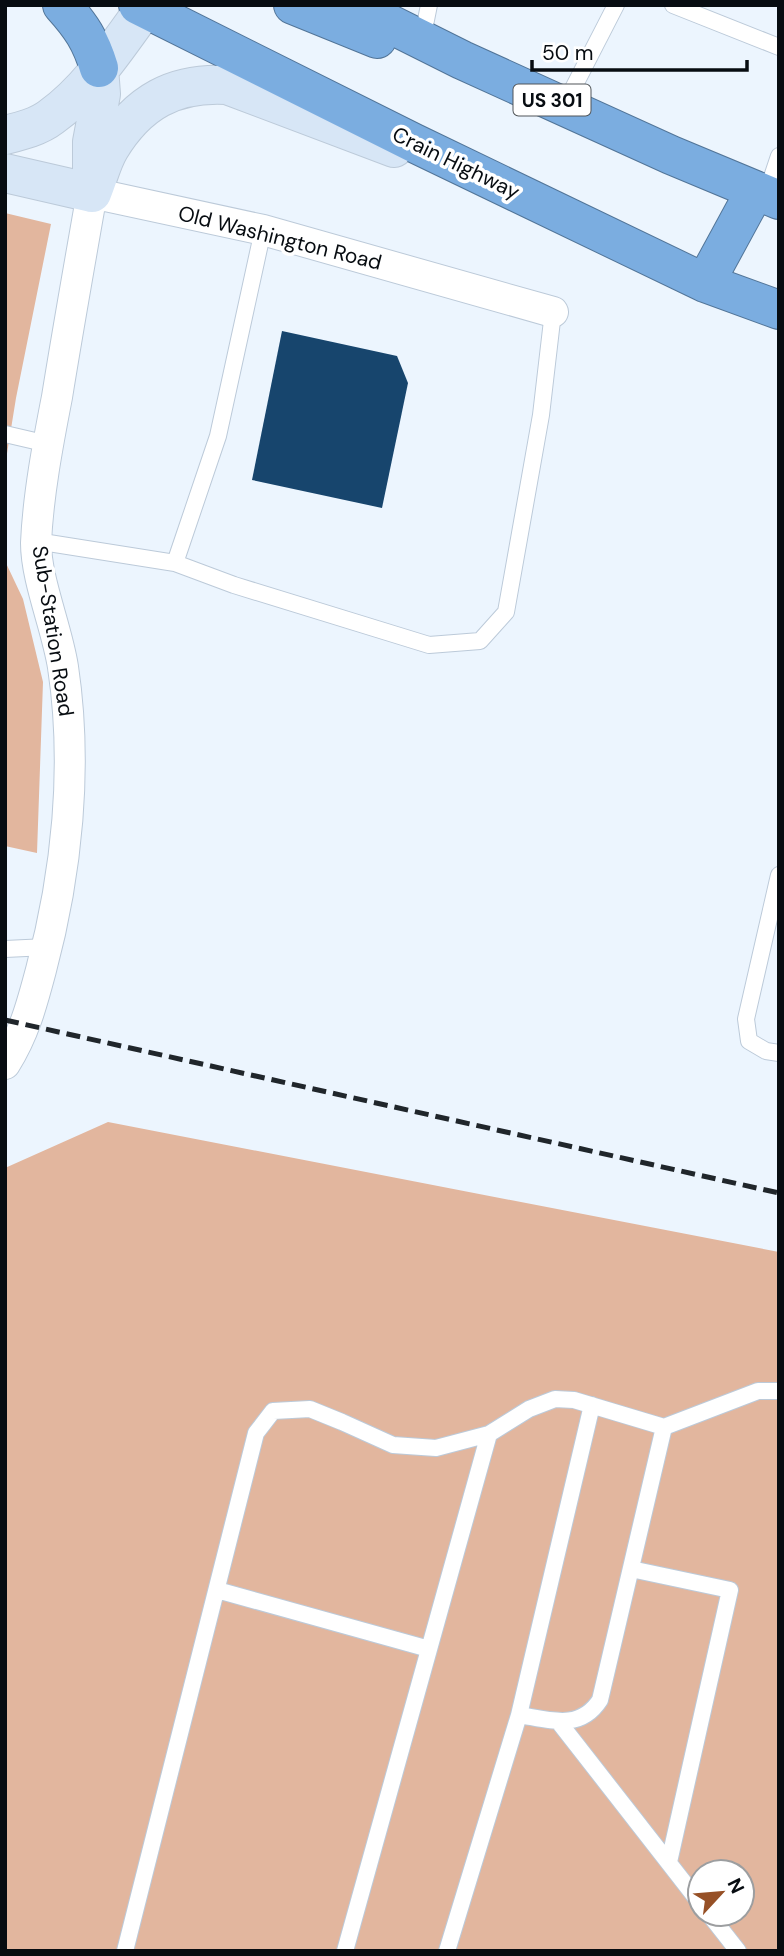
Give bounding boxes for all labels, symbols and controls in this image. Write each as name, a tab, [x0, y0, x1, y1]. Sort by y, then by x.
scale bar	[532, 28, 747, 72]
text: 50 m	[542, 39, 593, 67]
road number: US 301	[514, 85, 590, 116]
street label: Crain Highway	[388, 120, 525, 206]
street label: Old Washington Road	[175, 199, 385, 277]
street label: Sub-Station Road	[26, 544, 80, 718]
north arrow	[686, 1858, 756, 1928]
text: N	[722, 1874, 750, 1897]

